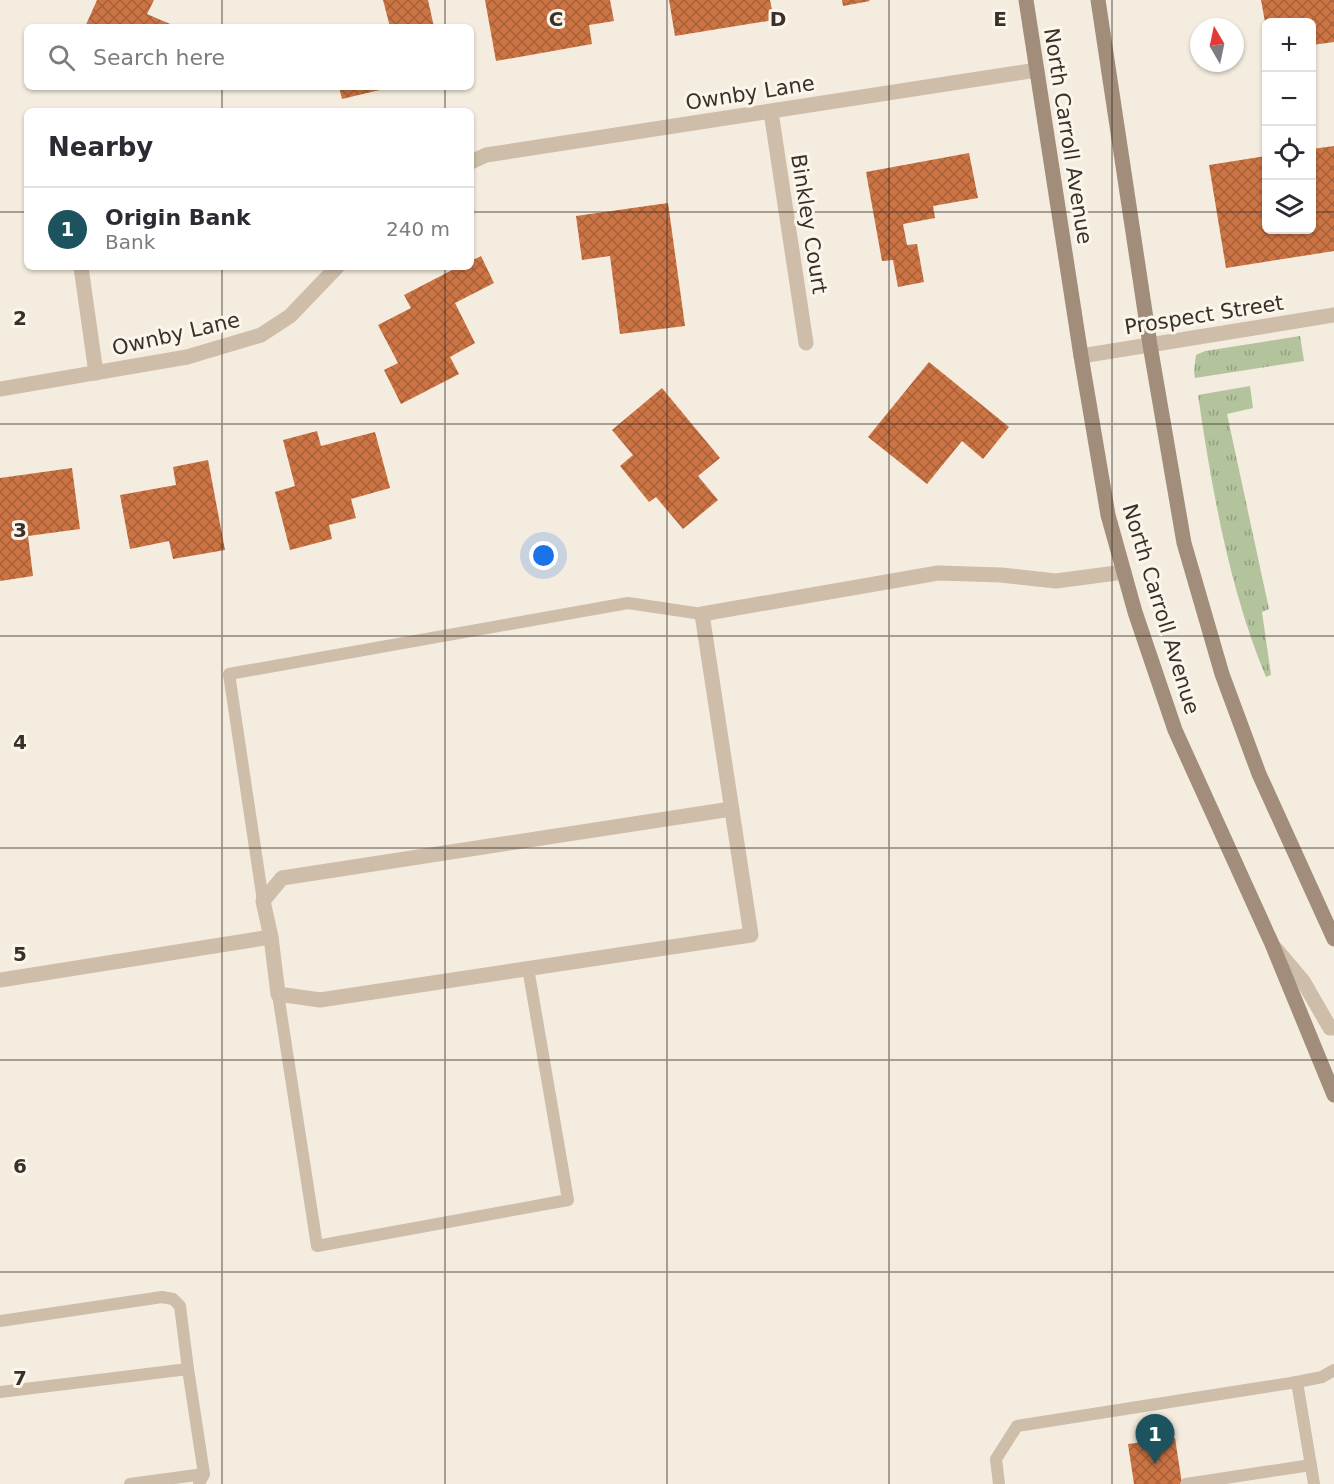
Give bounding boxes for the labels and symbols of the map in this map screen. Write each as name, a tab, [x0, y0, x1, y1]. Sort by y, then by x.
text: C	[549, 7, 563, 31]
text: D	[770, 7, 786, 31]
text: E	[993, 7, 1007, 31]
north arrow	[1190, 18, 1244, 72]
street label: North Carroll Avenue	[1039, 26, 1097, 246]
street label: Ownby Lane	[684, 71, 816, 115]
street label: Binkley Court	[786, 152, 832, 296]
street label: Prospect Street	[1123, 291, 1285, 339]
text: 2	[13, 306, 27, 330]
street label: Ownby Lane	[110, 308, 242, 360]
street label: North Carroll Avenue	[1118, 501, 1204, 717]
text: 3	[13, 518, 27, 542]
your location	[529, 541, 558, 570]
text: 4	[13, 730, 27, 754]
text: 5	[13, 942, 27, 966]
text: 6	[13, 1154, 27, 1178]
text: 7	[13, 1366, 27, 1390]
pin: 1	[1136, 1414, 1174, 1464]

